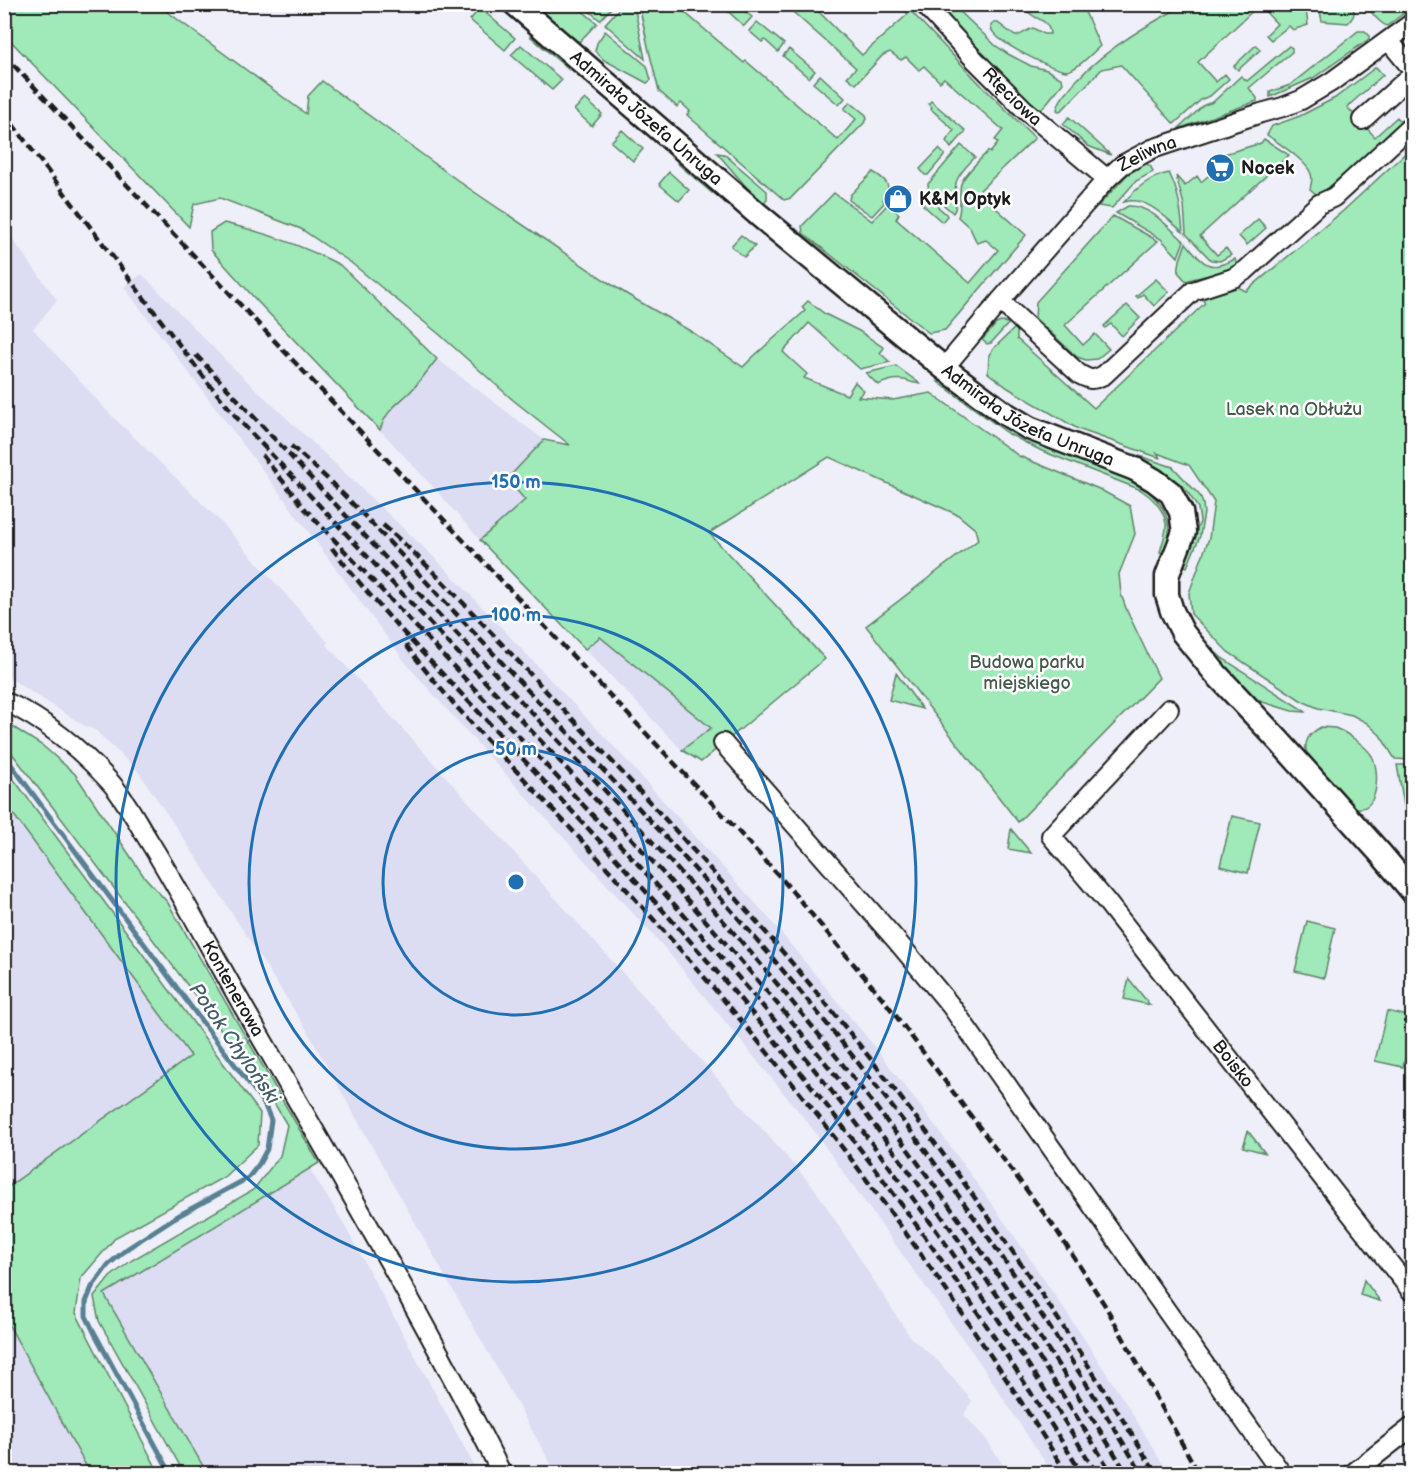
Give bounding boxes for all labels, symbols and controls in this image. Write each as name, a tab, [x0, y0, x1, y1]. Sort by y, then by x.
street label: Admirała Józefa Unruga	[566, 47, 727, 190]
street label: Rtęciowa	[978, 64, 1046, 131]
street label: Żeliwna	[1113, 132, 1179, 177]
supermarket icon: Nocek	[1204, 152, 1236, 184]
place label: Nocek	[1241, 158, 1295, 179]
shop icon: K&M Optyk	[882, 183, 914, 215]
place label: K&M Optyk	[919, 189, 1011, 210]
street label: Admirała Józefa Unruga	[937, 360, 1117, 471]
park label: Lasek na Obłużu	[1226, 399, 1362, 420]
text: 150 m	[491, 472, 541, 493]
text: 100 m	[491, 605, 541, 626]
park label: Budowa parku miejskiego	[969, 652, 1085, 694]
text: 50 m	[495, 739, 537, 760]
centre of rings	[506, 872, 526, 892]
street label: Kontenerowa	[197, 937, 268, 1040]
water label: Potok Chyloński	[184, 978, 286, 1110]
street label: Boisko	[1208, 1036, 1258, 1092]

